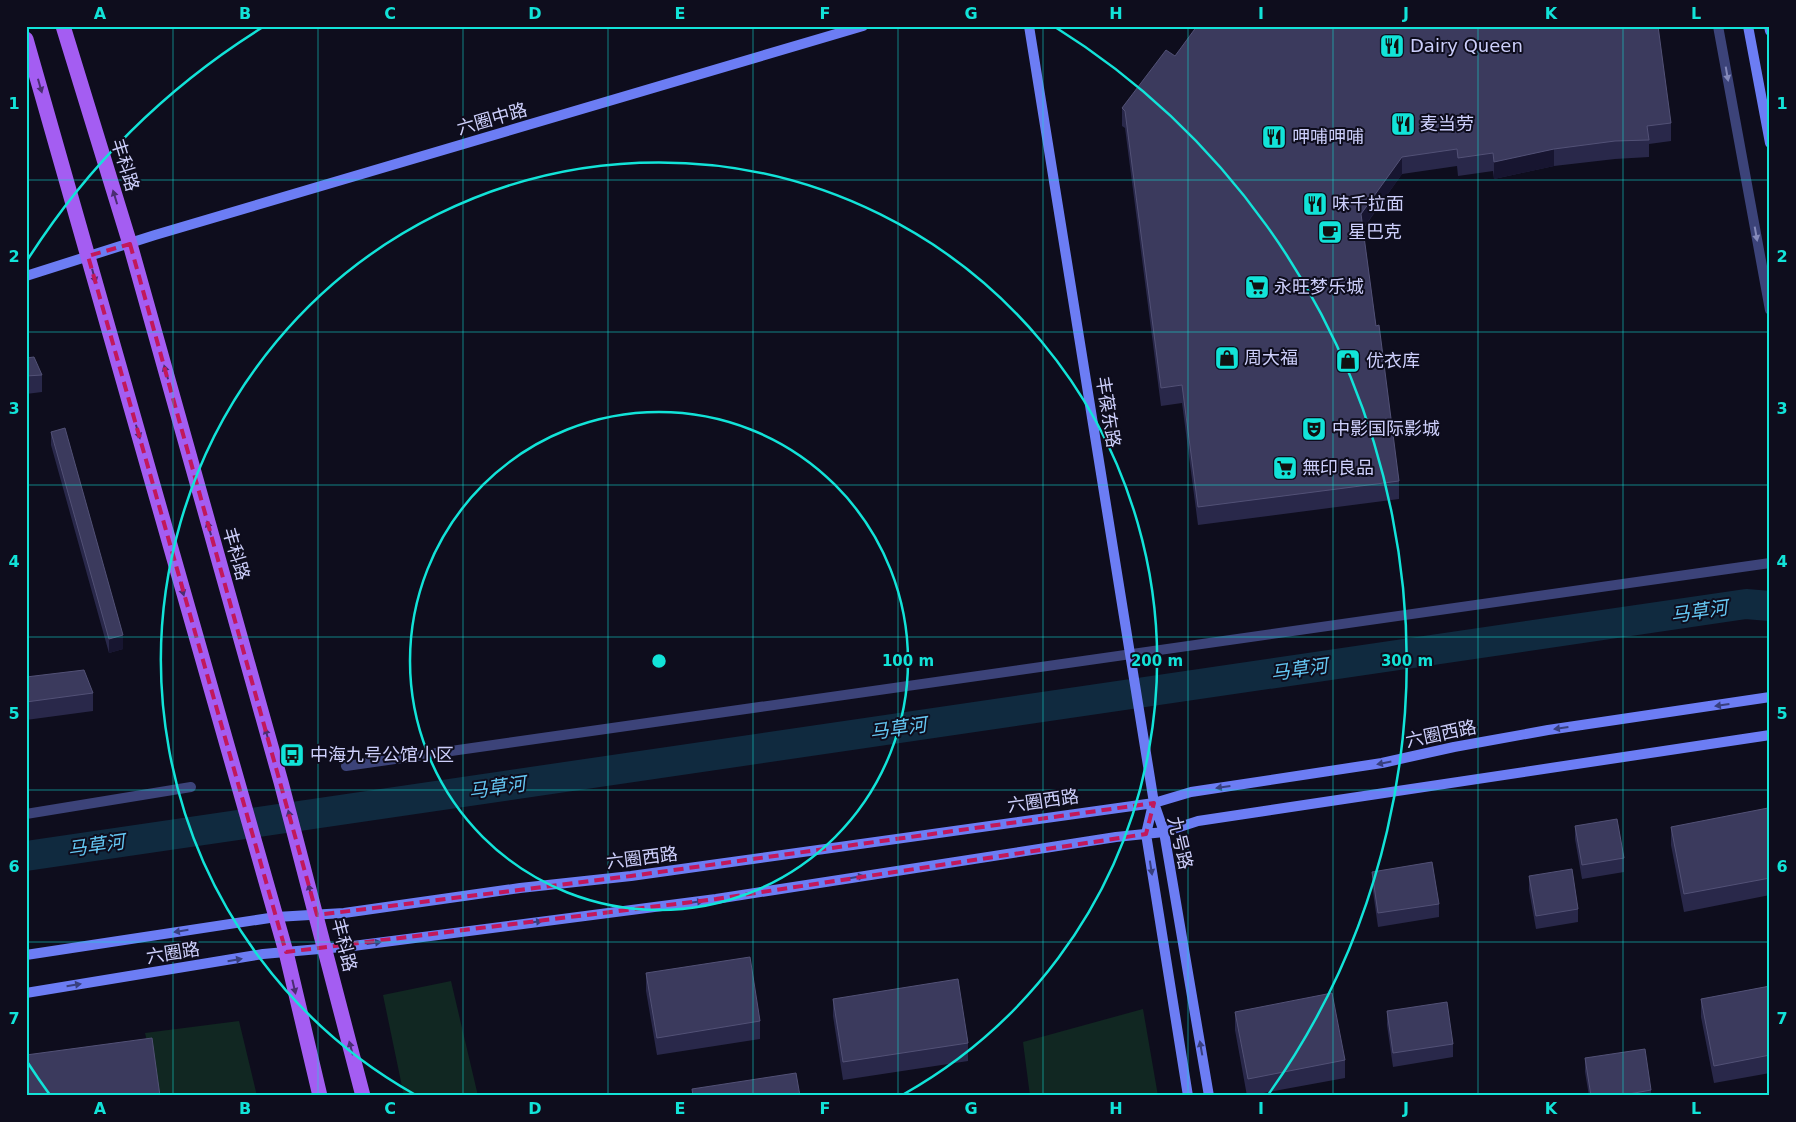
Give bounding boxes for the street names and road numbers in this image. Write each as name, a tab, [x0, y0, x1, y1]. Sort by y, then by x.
street label: 六圈中路	[454, 99, 529, 139]
street label: 丰科路	[108, 136, 143, 194]
street label: 丰葆东路	[1092, 375, 1124, 449]
street label: 丰科路	[219, 525, 254, 583]
street label: 六圈西路	[1403, 716, 1478, 751]
street label: 六圈西路	[1006, 785, 1080, 816]
street label: 九号路	[1164, 814, 1197, 872]
street label: 六圈西路	[605, 843, 679, 872]
street label: 丰科路	[328, 916, 361, 974]
street label: 六圈路	[145, 938, 201, 967]

